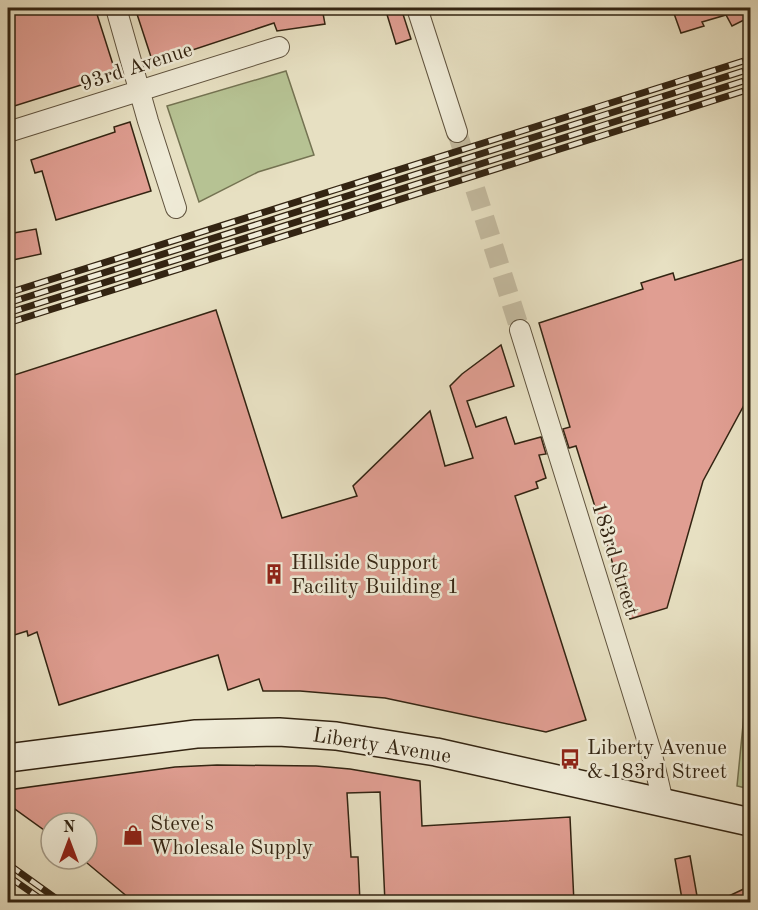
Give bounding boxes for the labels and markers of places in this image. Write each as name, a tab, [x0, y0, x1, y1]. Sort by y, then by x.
place label: Hillside Support Facility Building 1	[291, 553, 459, 598]
building icon: Hillside Support Facility Building 1	[262, 562, 286, 586]
place label: Liberty Avenue & 183rd Street	[587, 738, 727, 783]
bus stop icon: Liberty Avenue & 183rd Street	[558, 747, 582, 771]
place label: Steve's Wholesale Supply	[150, 814, 313, 859]
shop icon: Steve's Wholesale Supply	[121, 823, 145, 847]

